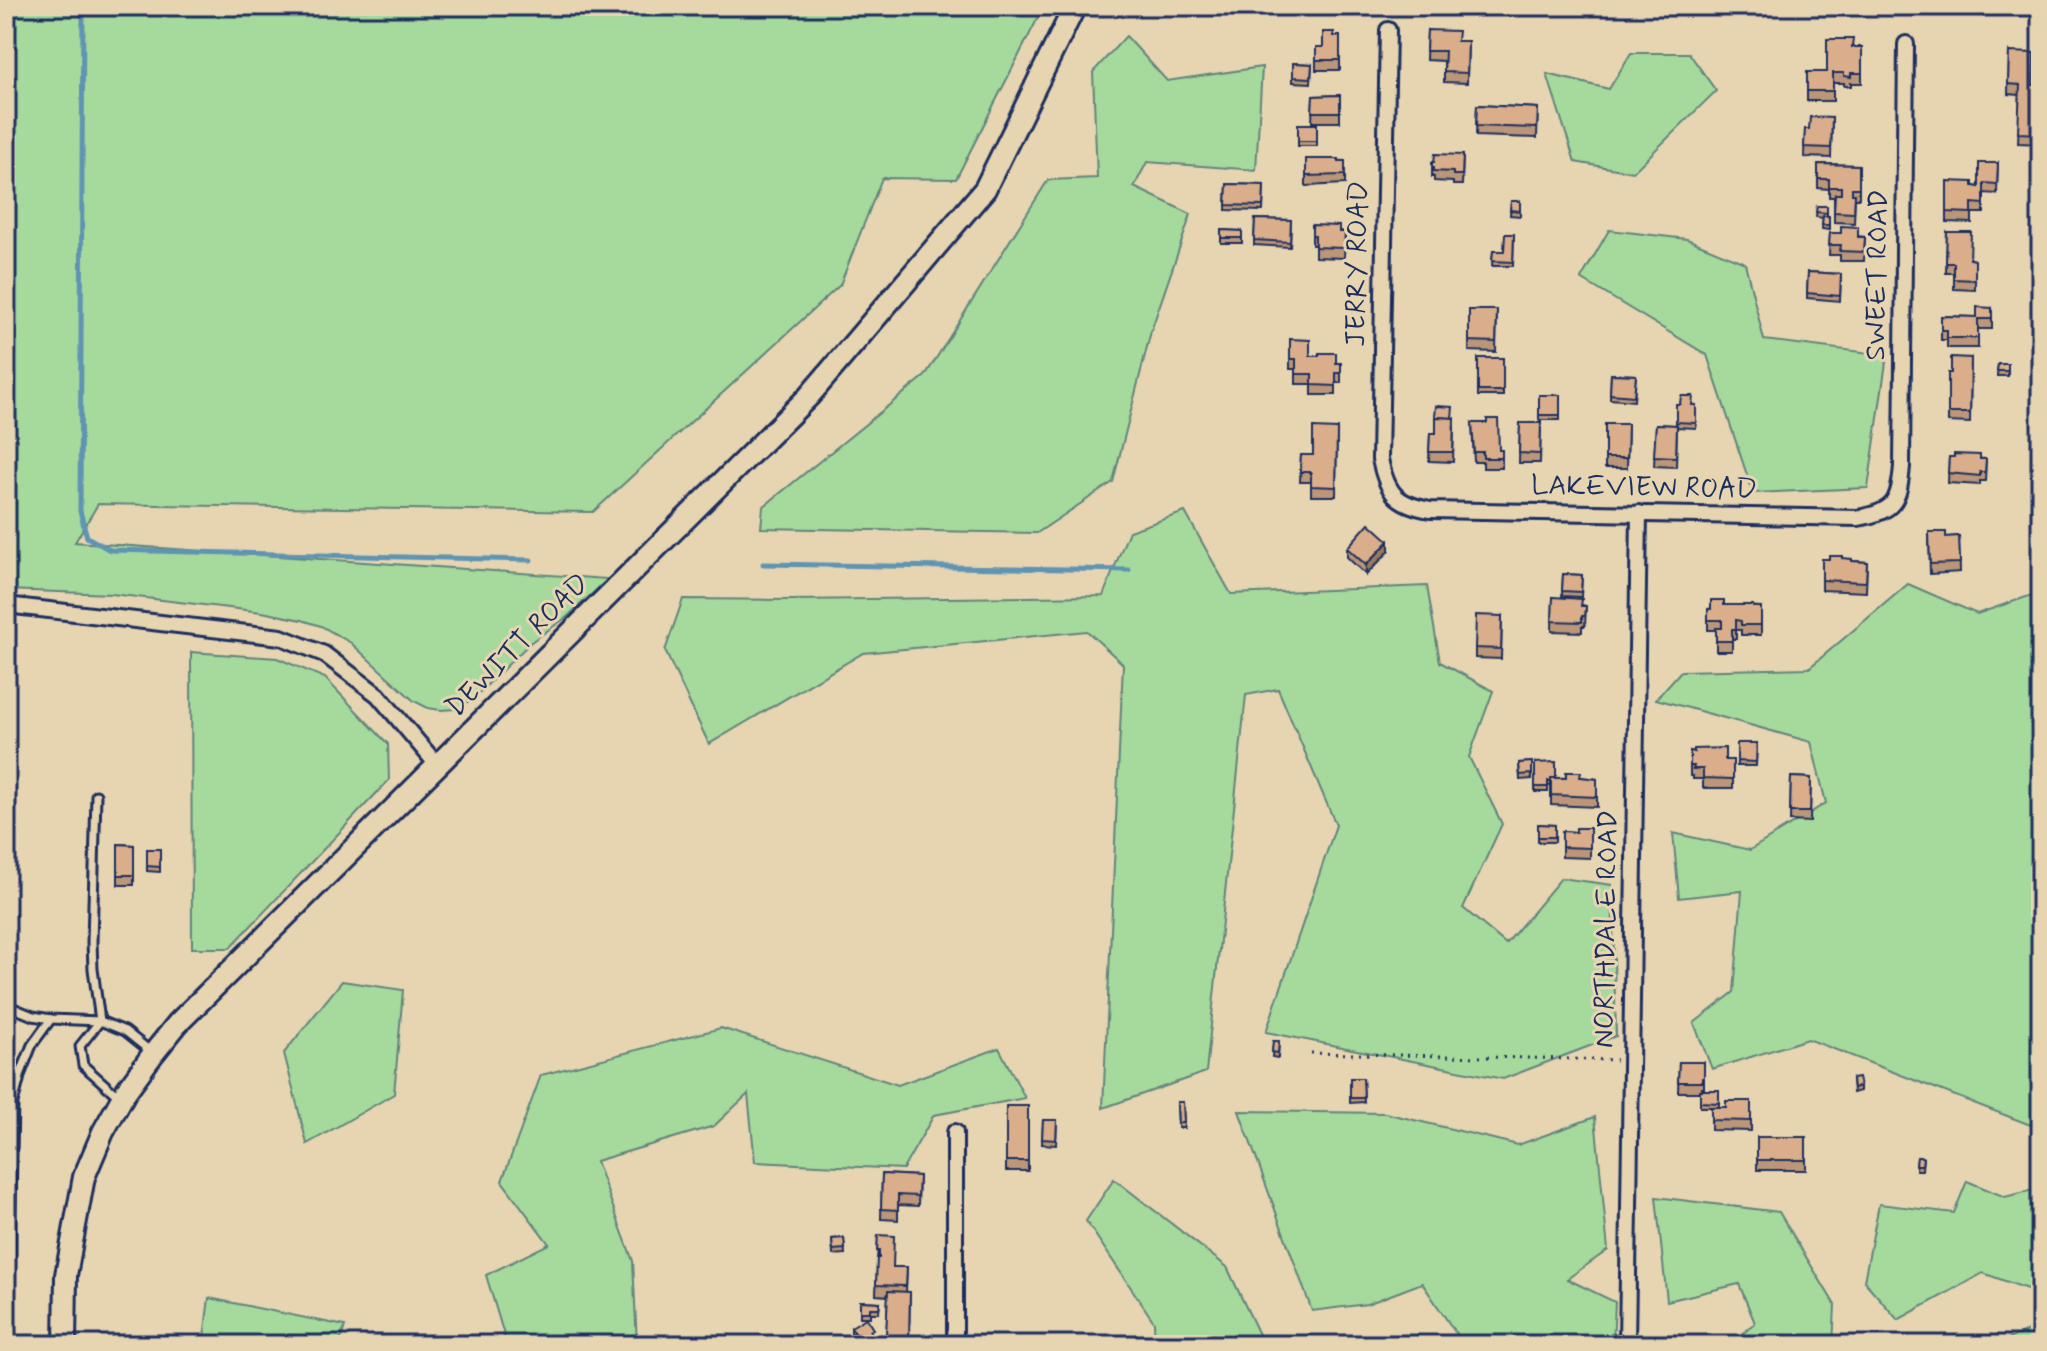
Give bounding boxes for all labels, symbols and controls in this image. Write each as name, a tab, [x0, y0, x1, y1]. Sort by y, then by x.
street label: JERRY ROAD	[1338, 181, 1378, 347]
street label: SWEET ROAD	[1858, 189, 1898, 361]
street label: LAKEVIEW ROAD	[1531, 468, 1757, 508]
street label: DEWITT ROAD	[438, 566, 598, 726]
street label: NORTHDALE ROAD	[1586, 810, 1628, 1048]

